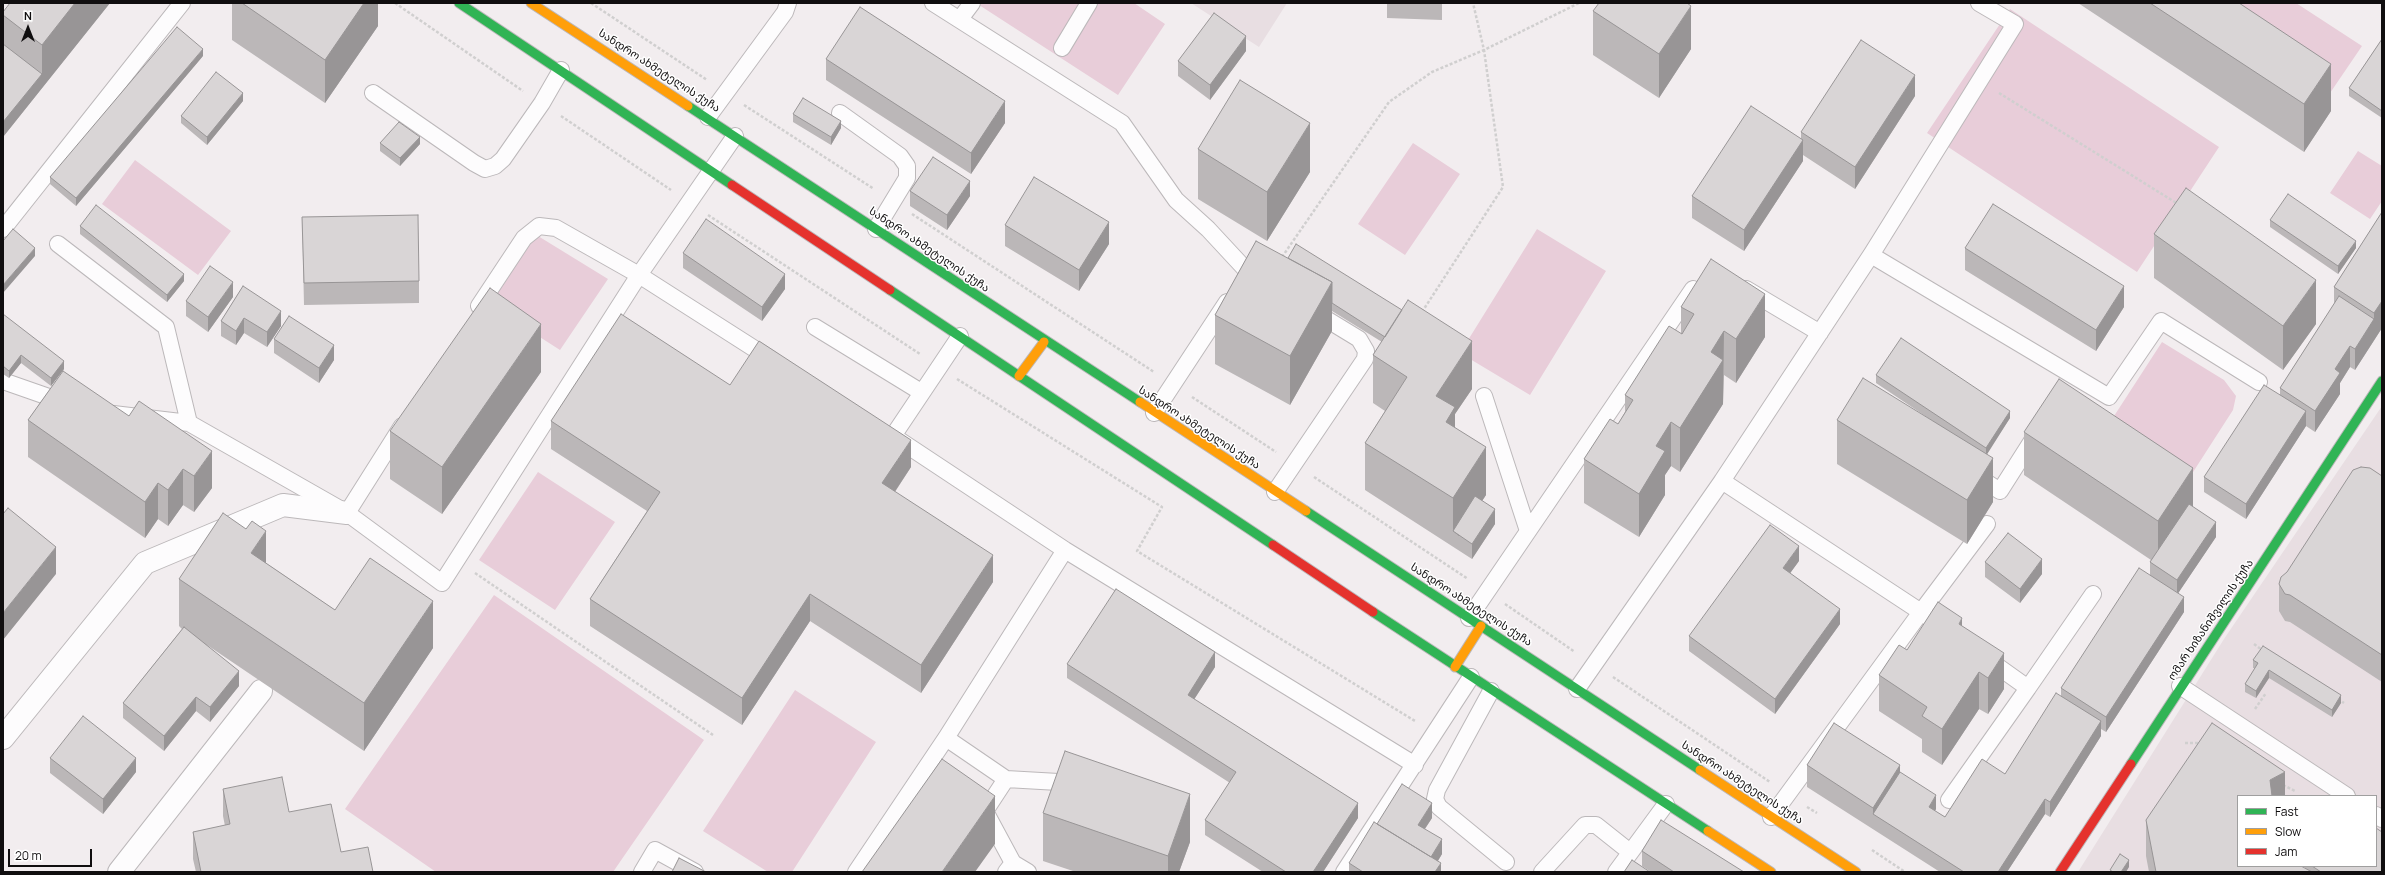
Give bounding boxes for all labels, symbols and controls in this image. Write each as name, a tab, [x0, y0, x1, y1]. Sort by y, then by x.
north arrow	[8, 8, 48, 48]
text: N	[24, 8, 32, 23]
street label: სანდრო ახმეტელის ქუჩა	[596, 27, 722, 115]
street label: სანდრო ახმეტელის ქუჩა	[866, 205, 992, 295]
street label: სანდრო ახმეტელის ქუჩა	[1136, 384, 1262, 472]
street label: ომარ ხიზანიშვილის ქუჩა	[2166, 557, 2256, 683]
street label: სანდრო ახმეტელის ქუჩა	[1408, 561, 1534, 649]
street label: სანდრო ახმეტელის ქუჩა	[1679, 739, 1805, 827]
legend	[2237, 795, 2377, 867]
text: Fast	[2275, 803, 2299, 820]
text: Slow	[2275, 823, 2301, 840]
scale bar	[10, 841, 94, 867]
text: Jam	[2275, 843, 2297, 860]
text: 20 m	[15, 847, 42, 864]

